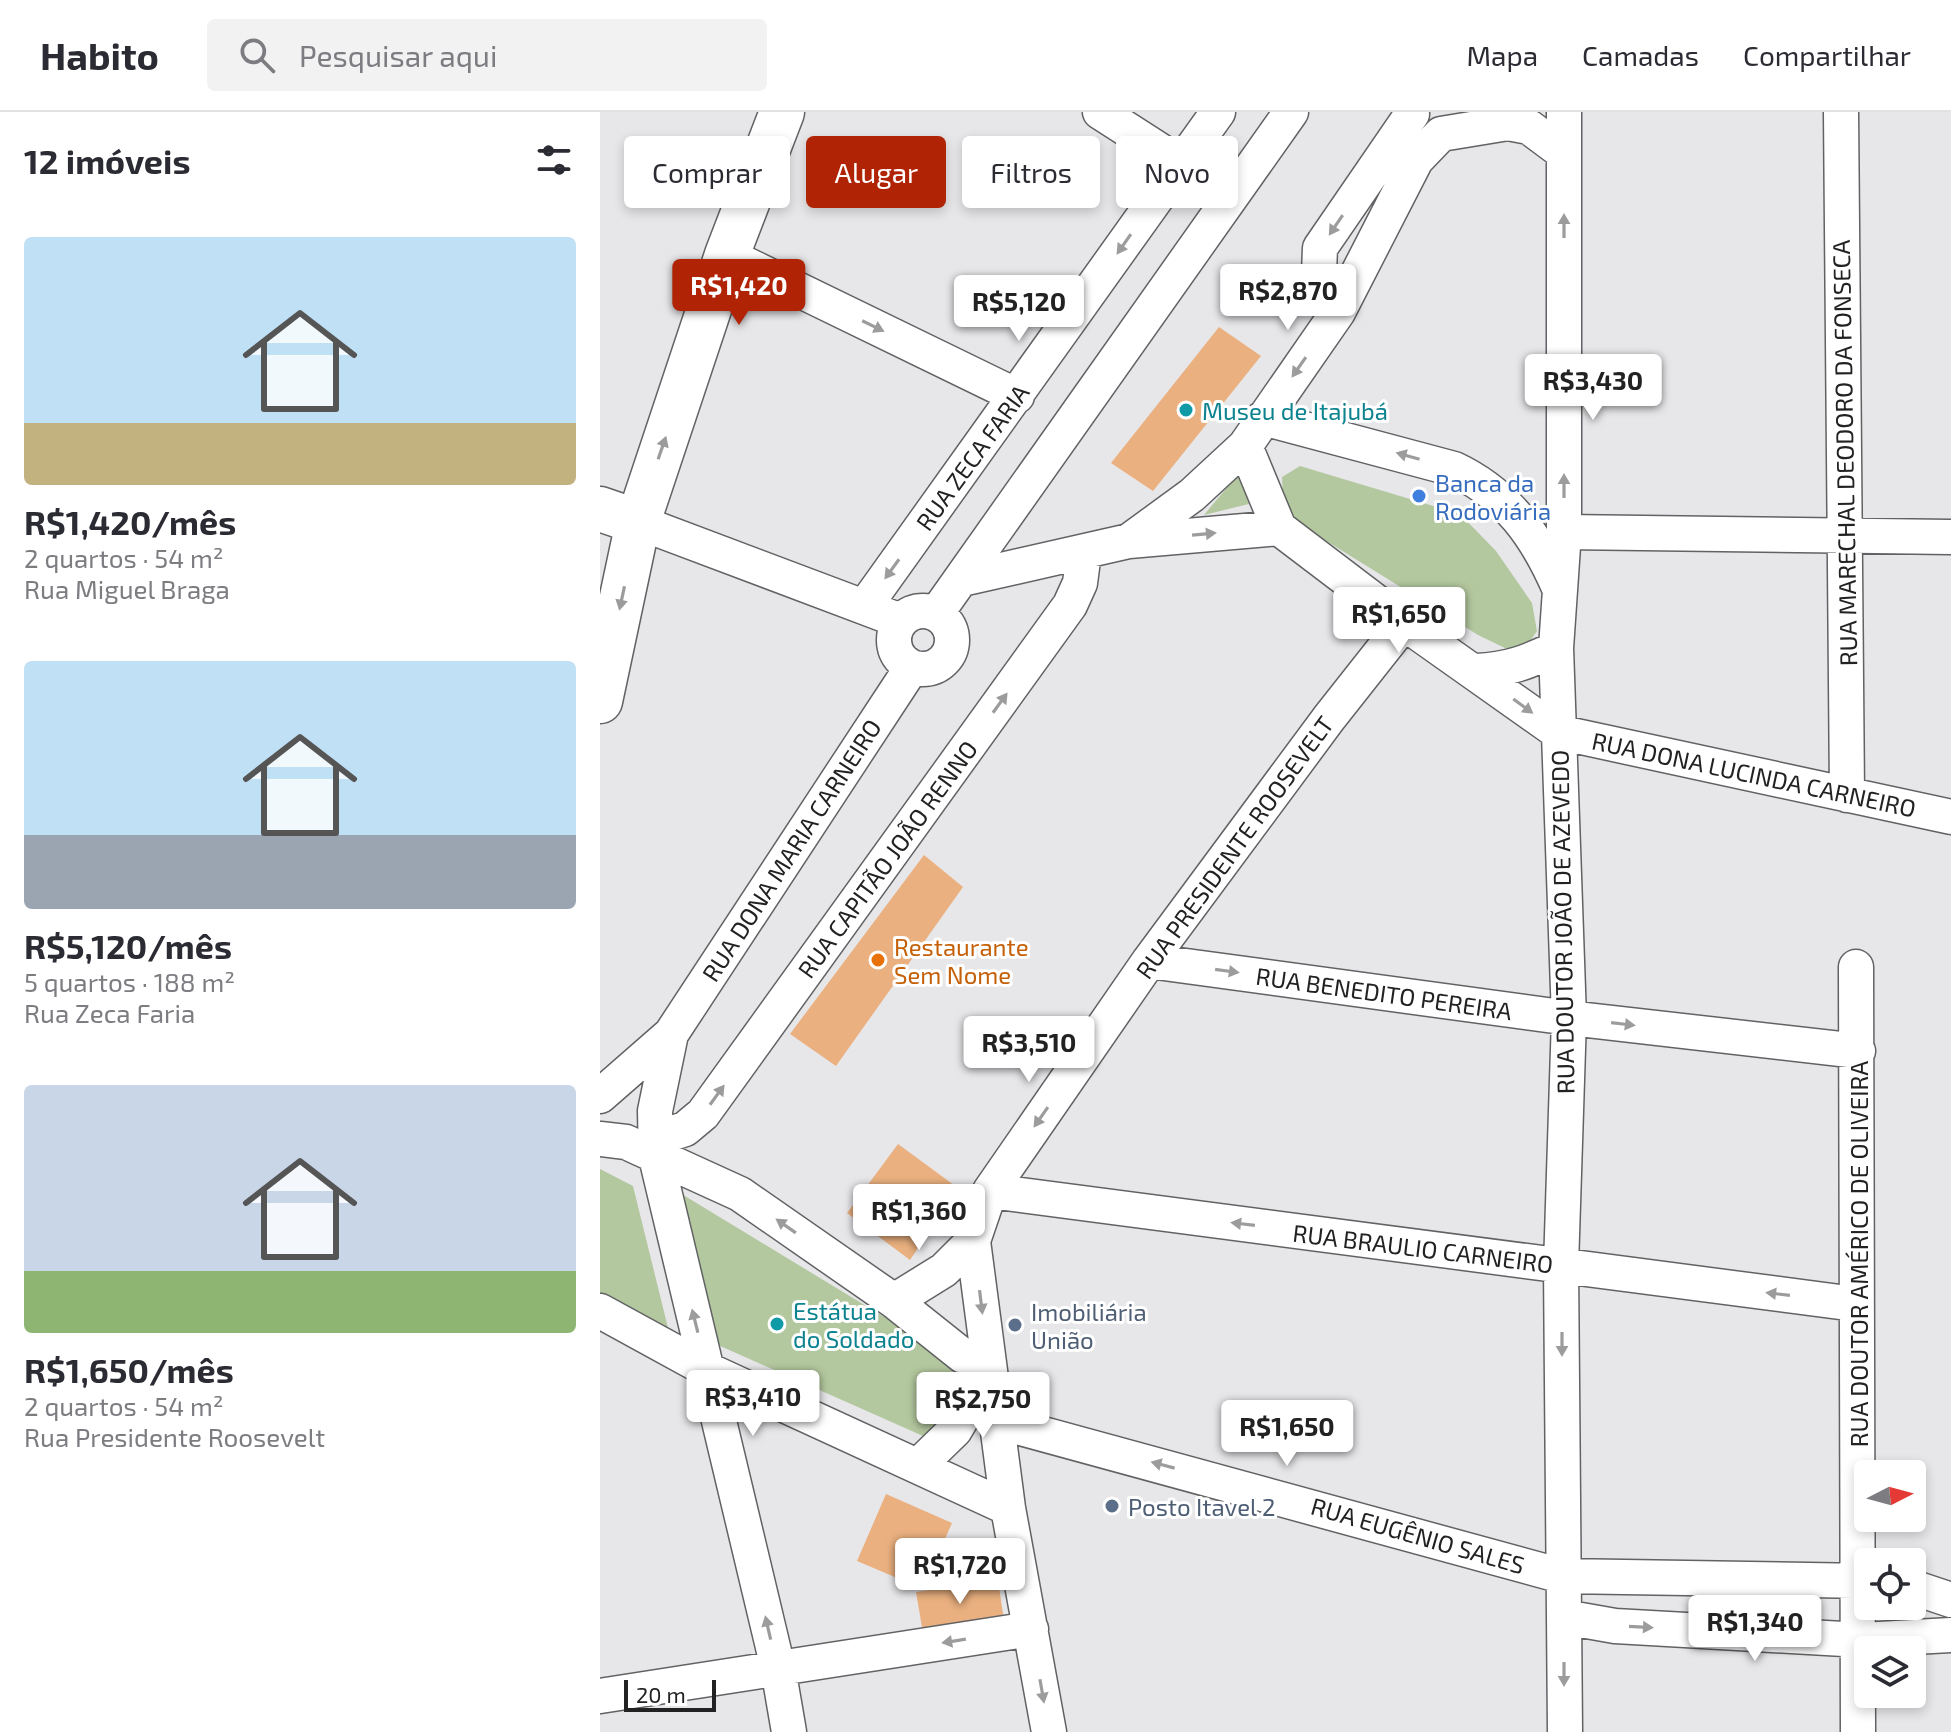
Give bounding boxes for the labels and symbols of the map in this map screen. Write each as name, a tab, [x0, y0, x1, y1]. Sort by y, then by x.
one-way arrow	[1558, 213, 1570, 238]
one-way arrow	[1329, 214, 1344, 235]
one-way arrow	[1117, 234, 1132, 255]
street label: RUA MARECHAL DEODORO DA FONSECA	[1826, 240, 1862, 666]
pin: R$1,420	[665, 259, 813, 327]
pin: R$2,870	[1214, 264, 1362, 332]
pin: R$5,120	[945, 275, 1093, 343]
one-way arrow	[861, 319, 884, 333]
pin: R$3,430	[1519, 354, 1667, 422]
one-way arrow	[1292, 356, 1307, 377]
street label: RUA ZECA FARIA	[909, 378, 1035, 536]
place label: Museu de Itajubá	[1202, 396, 1388, 425]
marker: Museu de Itajubá	[1177, 401, 1195, 419]
one-way arrow	[657, 436, 669, 460]
one-way arrow	[1396, 449, 1421, 461]
place label: Banca da Rodoviária	[1435, 468, 1551, 525]
one-way arrow	[1558, 473, 1570, 498]
marker: Banca da Rodoviária	[1410, 487, 1428, 505]
one-way arrow	[1192, 527, 1217, 540]
one-way arrow	[884, 559, 900, 580]
one-way arrow	[615, 586, 627, 611]
pin: R$1,650	[1325, 587, 1473, 655]
one-way arrow	[992, 692, 1007, 713]
one-way arrow	[1512, 697, 1533, 713]
street label: RUA PRESIDENTE ROOSEVELT	[1129, 710, 1339, 984]
street label: RUA DONA MARIA CARNEIRO	[695, 713, 887, 987]
street label: RUA DONA LUCINDA CARNEIRO	[1589, 725, 1919, 823]
street label: RUA CAPITÃO JOÃO RENNO	[791, 735, 983, 983]
street label: RUA DOUTOR JOÃO DE AZEVEDO	[1544, 750, 1580, 1094]
place label: Restaurante Sem Nome	[894, 932, 1029, 989]
marker: Restaurante Sem Nome	[869, 951, 887, 969]
street label: RUA BENEDITO PEREIRA	[1254, 961, 1514, 1025]
one-way arrow	[1215, 965, 1240, 978]
pin: R$3,510	[955, 1016, 1103, 1084]
one-way arrow	[1611, 1017, 1636, 1030]
street label: RUA DOUTOR AMÉRICO DE OLIVEIRA	[1844, 1061, 1873, 1447]
one-way arrow	[708, 1085, 724, 1106]
one-way arrow	[1034, 1107, 1049, 1128]
pin: R$1,360	[845, 1184, 993, 1252]
one-way arrow	[1230, 1217, 1255, 1230]
street label: RUA BRAULIO CARNEIRO	[1291, 1218, 1555, 1278]
one-way arrow	[776, 1219, 797, 1234]
one-way arrow	[1765, 1287, 1790, 1300]
one-way arrow	[974, 1290, 987, 1315]
place label: Estátua do Soldado	[793, 1296, 914, 1353]
place label: Imobiliária União	[1031, 1297, 1147, 1354]
one-way arrow	[689, 1308, 701, 1333]
marker: Estátua do Soldado	[768, 1315, 786, 1333]
marker: Imobiliária União	[1006, 1316, 1024, 1334]
one-way arrow	[1555, 1332, 1568, 1357]
pin: R$3,410	[679, 1370, 827, 1438]
pin: R$2,750	[909, 1372, 1057, 1440]
pin: R$1,650	[1213, 1400, 1361, 1468]
one-way arrow	[1151, 1459, 1176, 1471]
north arrow	[1854, 1460, 1926, 1532]
street label: RUA EUGÊNIO SALES	[1308, 1491, 1528, 1579]
place label: Posto Itavel 2	[1128, 1492, 1275, 1521]
marker: Posto Itavel 2	[1103, 1497, 1121, 1515]
pin: R$1,720	[886, 1538, 1034, 1606]
pin: R$1,340	[1681, 1595, 1829, 1663]
one-way arrow	[762, 1615, 774, 1640]
one-way arrow	[1629, 1621, 1654, 1634]
one-way arrow	[941, 1635, 966, 1648]
one-way arrow	[1558, 1662, 1570, 1687]
scale bar	[624, 1676, 716, 1712]
one-way arrow	[1036, 1679, 1048, 1704]

